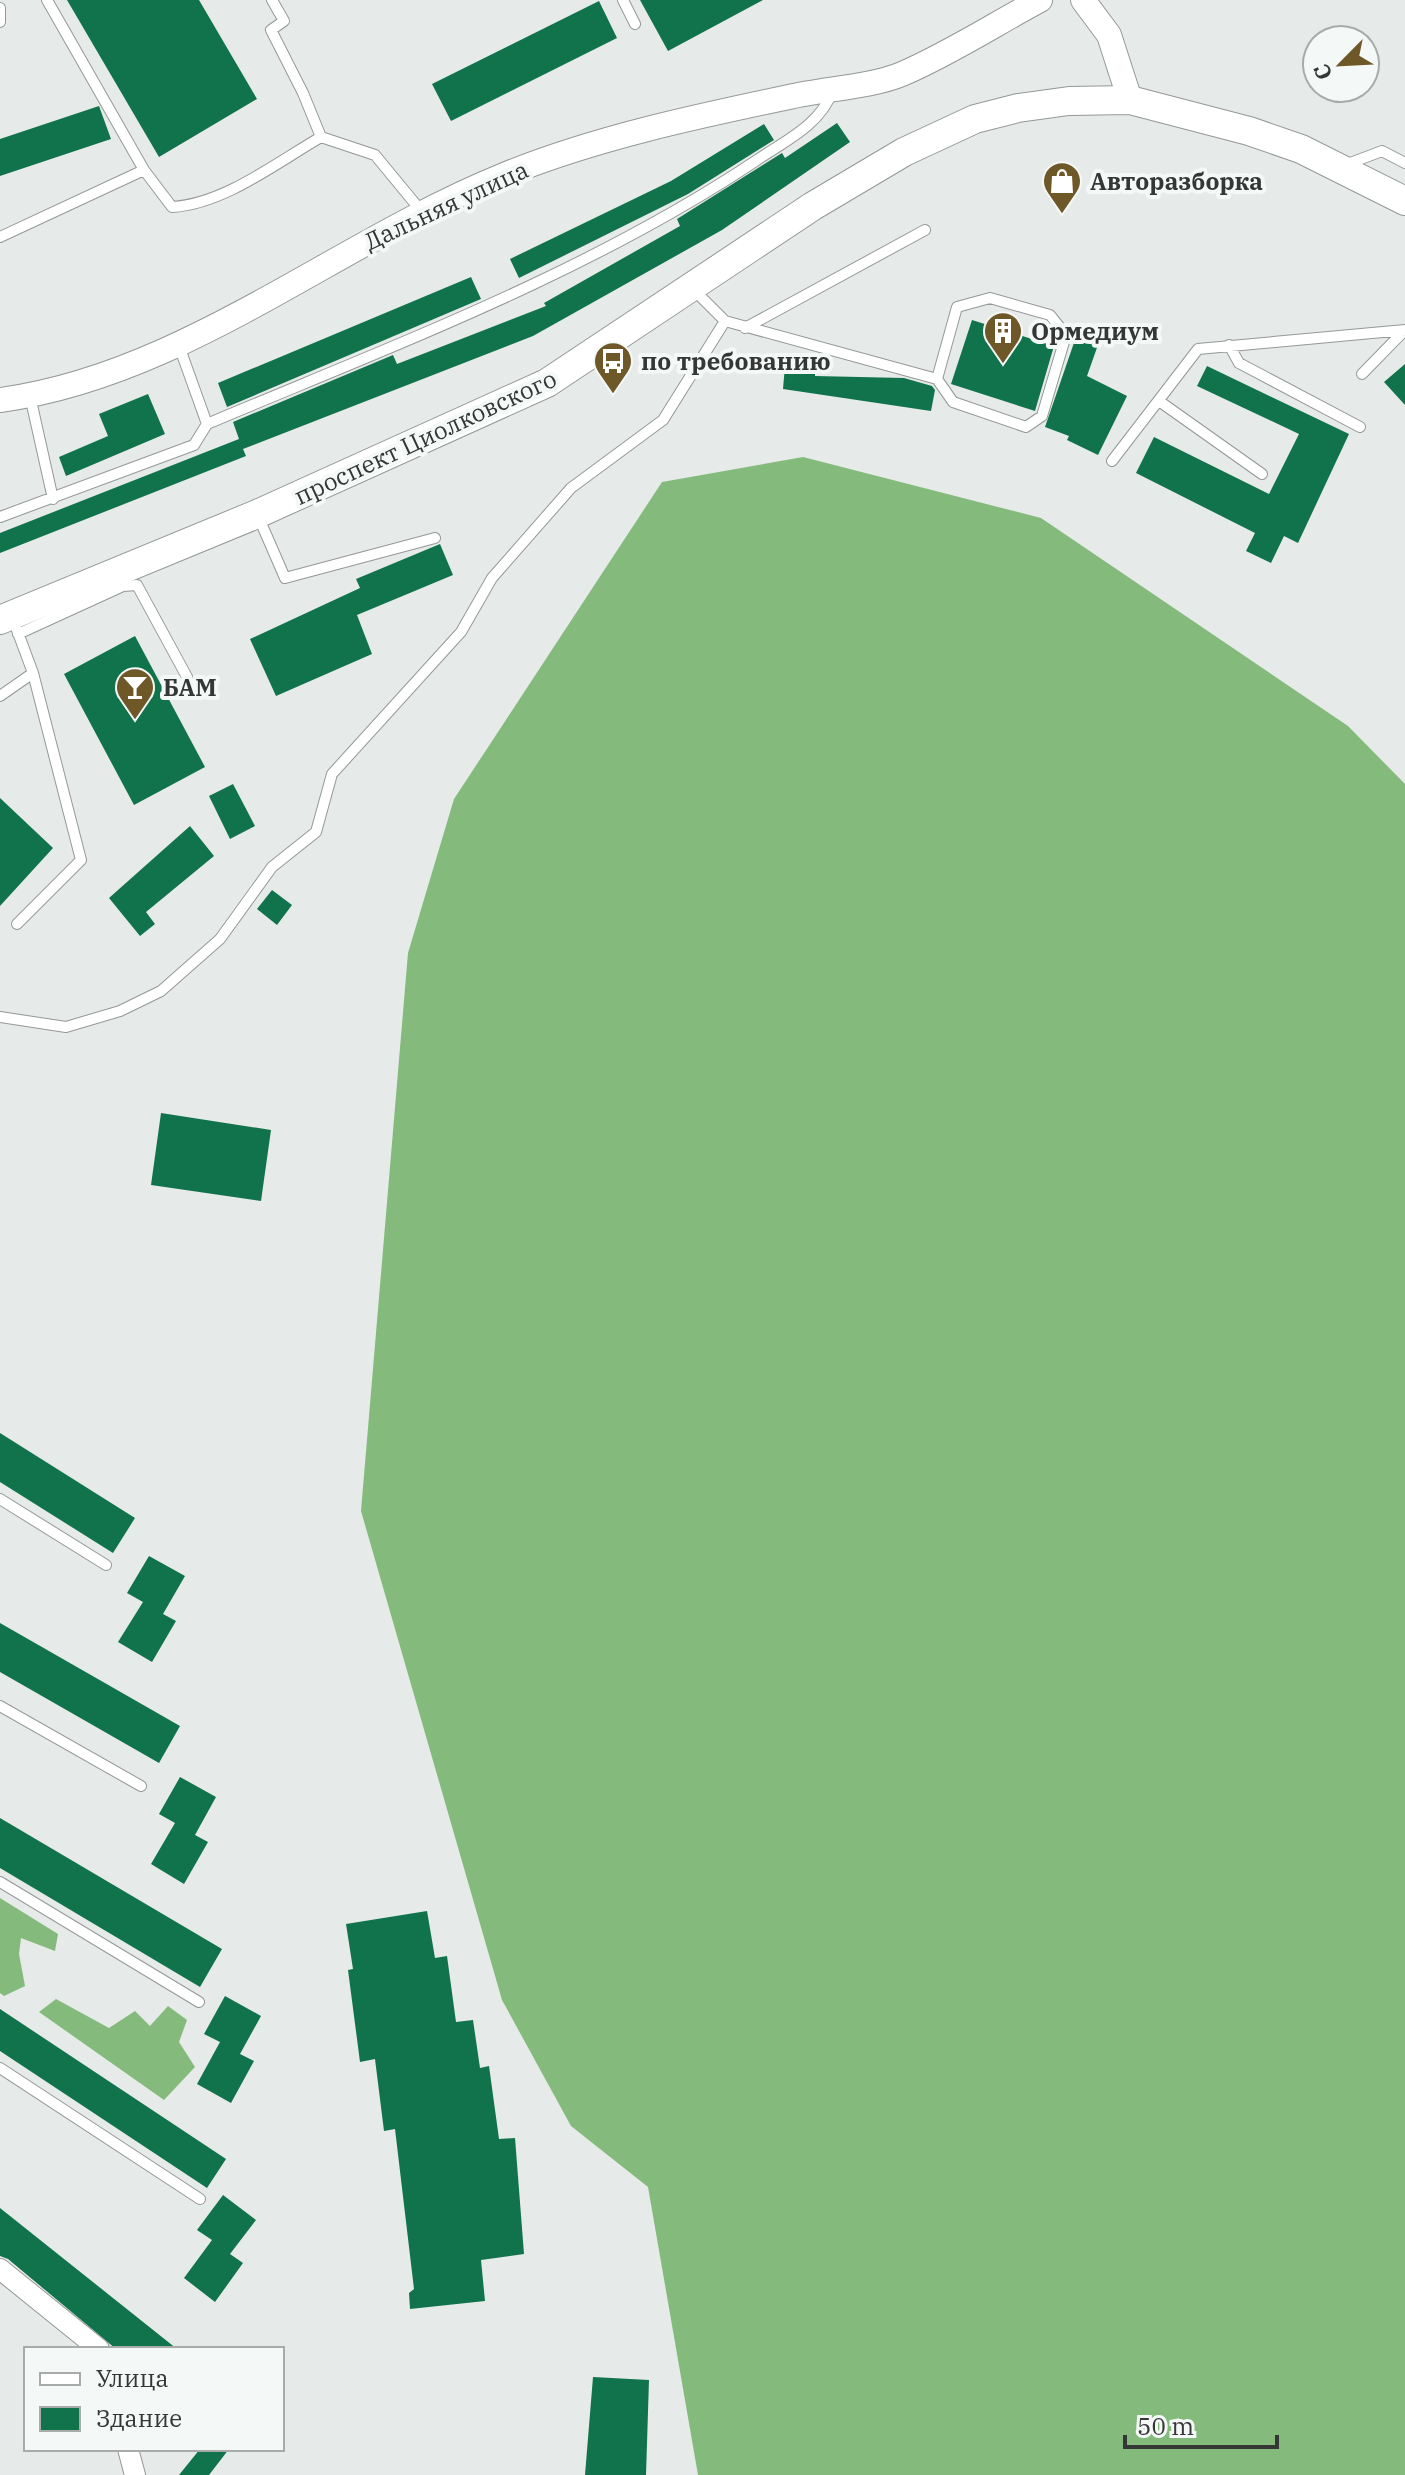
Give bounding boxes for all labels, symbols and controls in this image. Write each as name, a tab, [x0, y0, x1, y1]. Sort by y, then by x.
north arrow	[1301, 24, 1381, 104]
text: С	[1306, 60, 1338, 85]
street label: Дальняя улица	[359, 153, 533, 257]
shop icon: Авторазборка	[1041, 160, 1083, 215]
place label: Авторазборка	[1090, 165, 1263, 197]
building icon: Ормедиум	[982, 310, 1024, 365]
place label: Ормедиум	[1031, 315, 1159, 347]
bus stop icon: по требованию	[592, 340, 634, 395]
place label: по требованию	[641, 345, 831, 377]
street label: проспект Циолковского	[289, 362, 561, 512]
bar icon: БАМ	[114, 666, 156, 721]
place label: БАМ	[163, 671, 217, 703]
legend	[24, 2347, 284, 2451]
text: Улица	[96, 2362, 169, 2394]
scale bar	[1125, 2399, 1277, 2449]
text: Здание	[96, 2402, 182, 2434]
text: 50 m	[1137, 2410, 1194, 2442]

